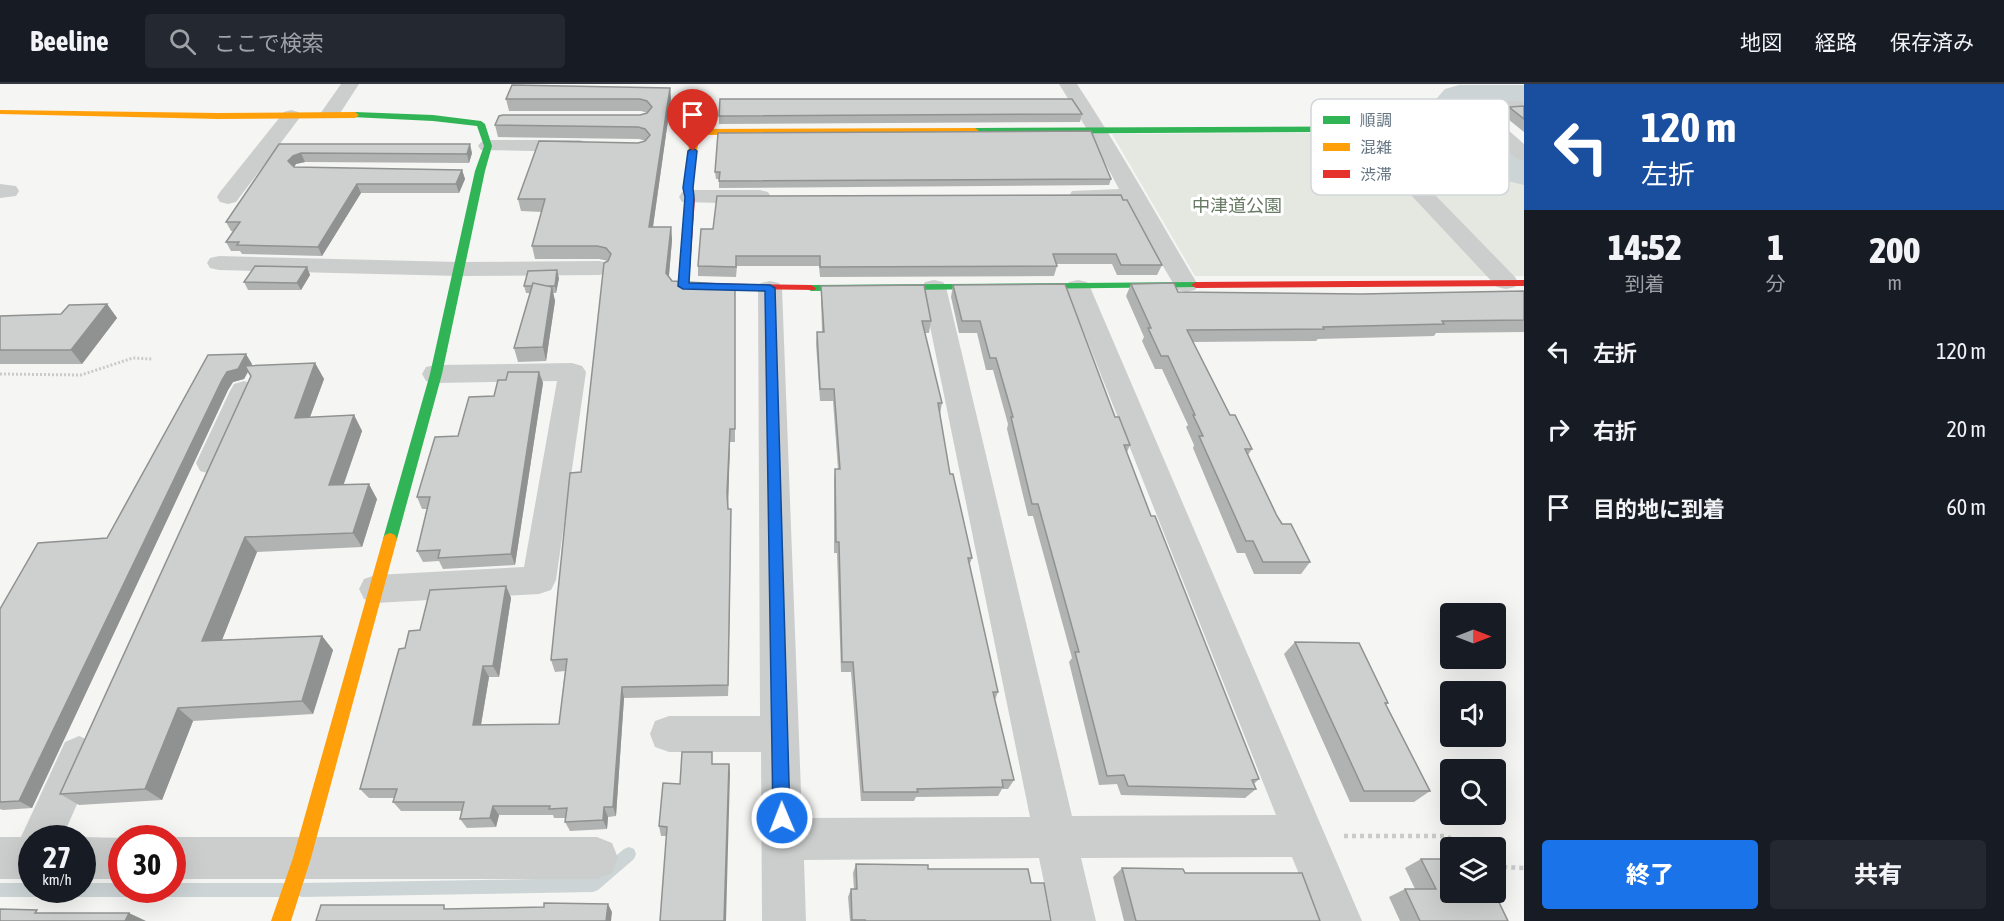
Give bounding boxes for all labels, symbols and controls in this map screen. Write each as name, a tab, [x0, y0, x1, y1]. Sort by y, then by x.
search box	[145, 14, 565, 68]
text: Beeline	[30, 25, 109, 57]
icon: search	[166, 25, 199, 58]
text: ここで検索	[214, 30, 324, 56]
text: 地図	[1740, 30, 1782, 54]
text: 経路	[1815, 30, 1857, 54]
text: 保存済み	[1890, 30, 1974, 54]
pin	[667, 89, 718, 151]
icon: arrive	[676, 98, 709, 131]
legend	[1311, 99, 1509, 195]
text: 120 m	[1641, 103, 1736, 151]
icon: left	[1542, 108, 1620, 186]
text: 順調	[1360, 111, 1392, 129]
text: 混雑	[1360, 138, 1392, 156]
text: 左折	[1641, 159, 1695, 190]
text: 渋滞	[1360, 165, 1392, 183]
park label: 中津道公園	[1192, 195, 1282, 216]
text: 14:52	[1608, 226, 1682, 268]
text: 1	[1767, 226, 1784, 268]
text: 200	[1869, 229, 1920, 271]
text: m	[1888, 271, 1902, 294]
text: 到着	[1625, 272, 1665, 295]
text: 分	[1766, 272, 1786, 295]
icon: left	[1542, 335, 1575, 368]
text: 120 m	[1936, 338, 1986, 364]
text: 左折	[1593, 340, 1637, 366]
icon: right	[1542, 413, 1575, 446]
text: 20 m	[1946, 416, 1986, 442]
text: 右折	[1593, 418, 1637, 444]
icon: arrive	[1542, 491, 1575, 524]
text: 60 m	[1946, 494, 1986, 520]
text: 目的地に到着	[1593, 496, 1725, 522]
north arrow	[1440, 603, 1506, 669]
map controls	[1440, 603, 1506, 903]
button: sound	[1440, 681, 1506, 747]
button: search	[1440, 759, 1506, 825]
position arrow	[750, 786, 814, 850]
speed limit sign: 30	[108, 825, 186, 903]
button: layers	[1440, 837, 1506, 903]
text: 27	[43, 840, 71, 874]
button: 終了	[1542, 840, 1758, 909]
button: 共有	[1770, 840, 1986, 909]
text: km/h	[42, 871, 72, 888]

